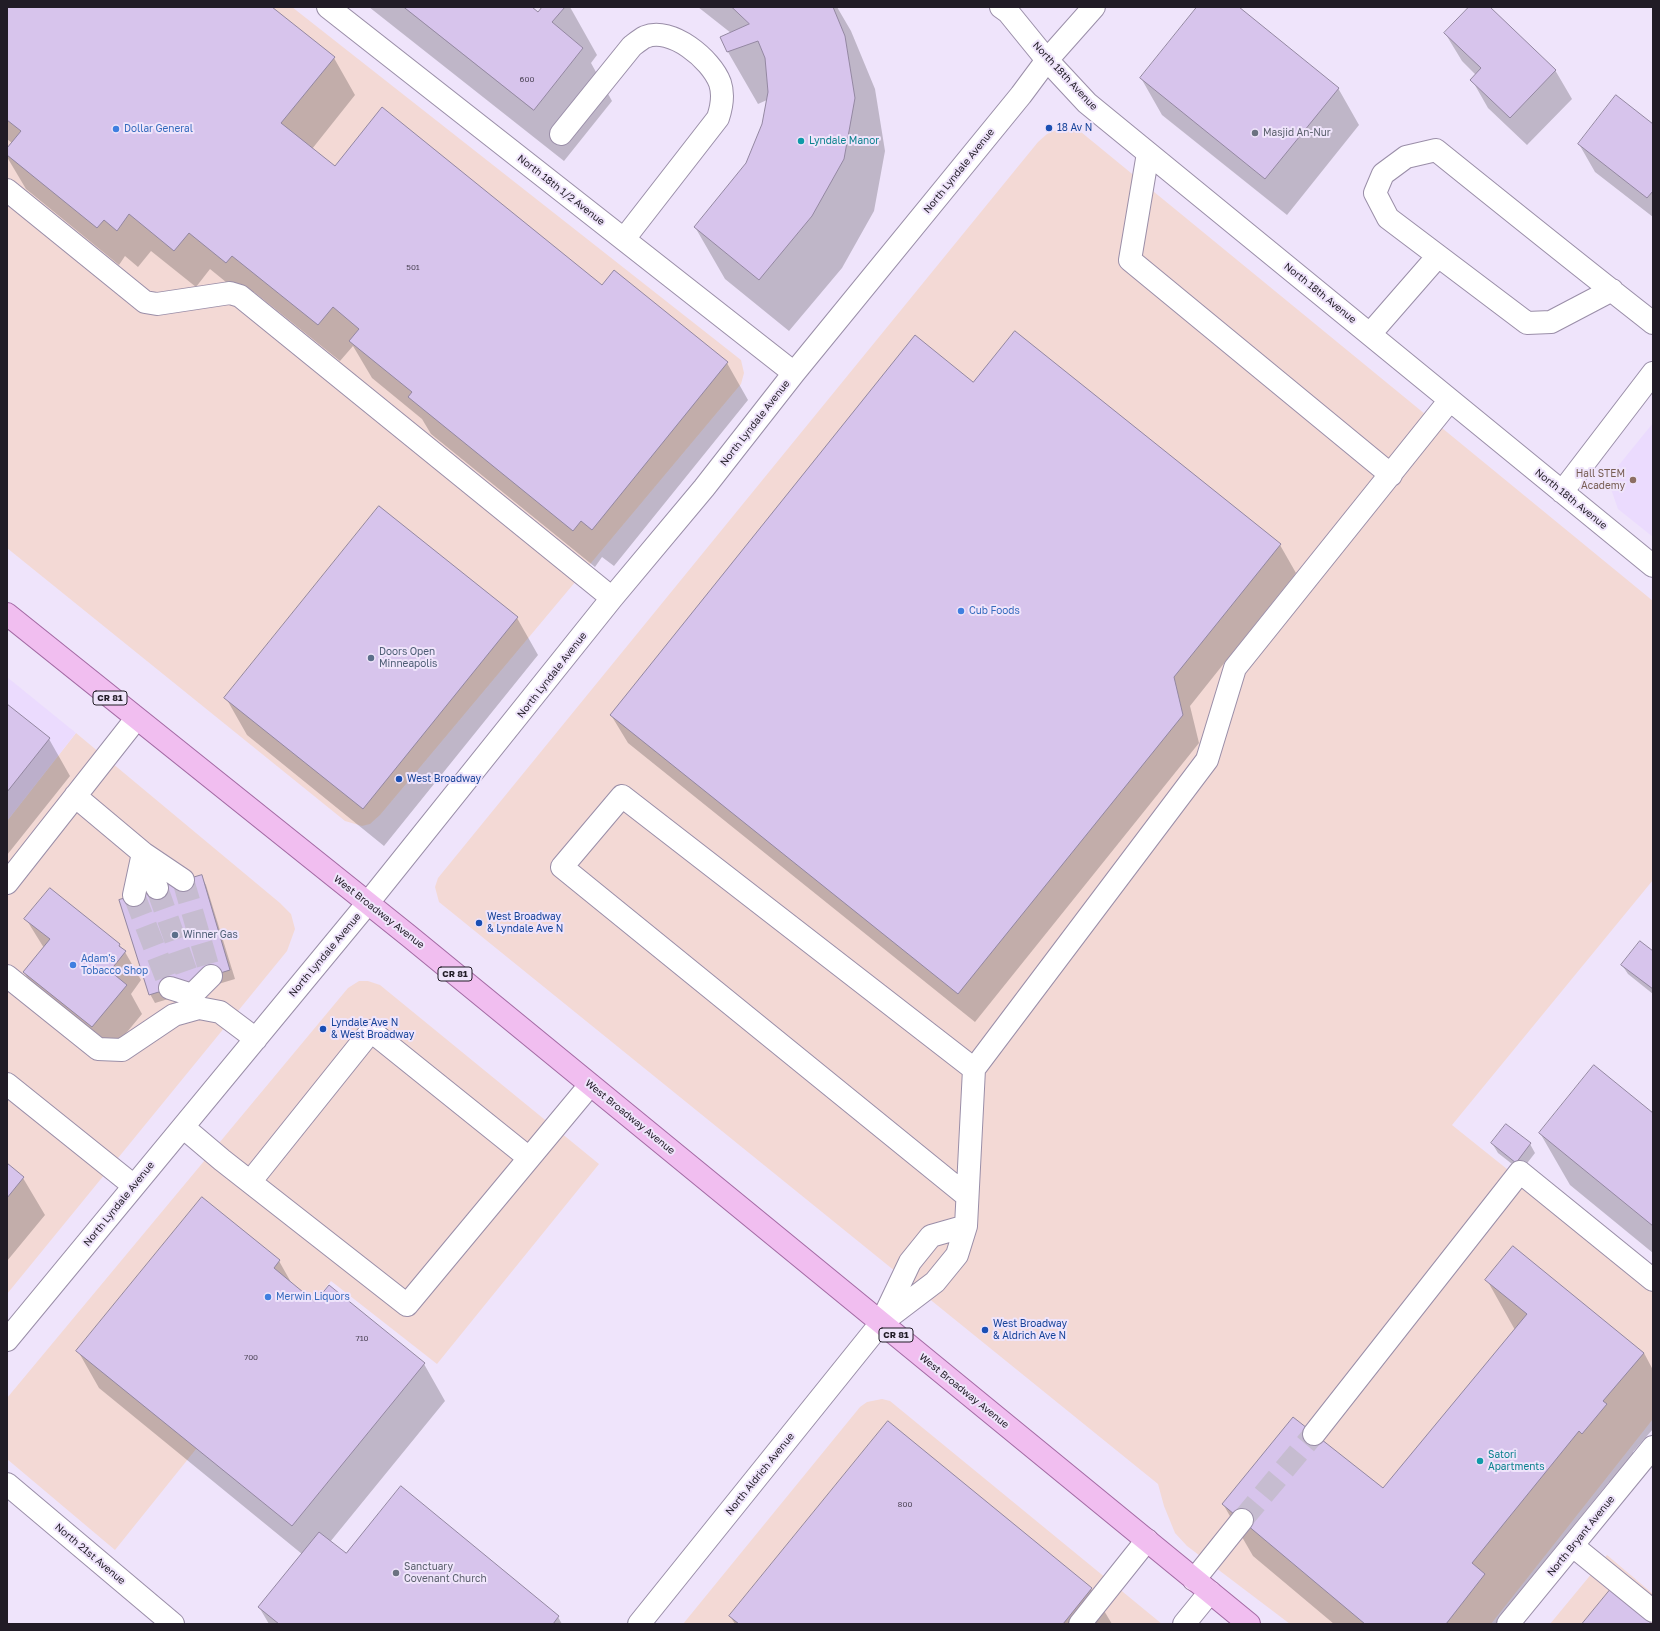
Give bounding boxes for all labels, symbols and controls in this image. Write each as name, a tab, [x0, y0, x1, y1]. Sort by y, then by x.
street label: North 18th Avenue	[1030, 39, 1100, 113]
house number: 600	[520, 74, 534, 84]
place label: 18 Av N	[1057, 122, 1092, 134]
place label: Dollar General	[124, 123, 193, 135]
marker: 18 Av N	[1044, 123, 1054, 133]
marker: Dollar General	[111, 124, 121, 134]
street label: North Lyndale Avenue	[921, 126, 997, 216]
place label: Masjid An-Nur	[1263, 127, 1331, 139]
marker: Masjid An-Nur	[1250, 128, 1260, 138]
place label: Lyndale Manor	[809, 135, 879, 147]
marker: Lyndale Manor	[796, 136, 806, 146]
street label: North 18th 1/2 Avenue	[515, 152, 607, 228]
street label: North 18th Avenue	[1282, 260, 1358, 326]
house number: 501	[406, 262, 420, 272]
street label: North Lyndale Avenue	[718, 378, 792, 468]
street label: North 18th Avenue	[1533, 466, 1609, 532]
place label: Hall STEM Academy	[1576, 468, 1625, 492]
marker: Hall STEM Academy	[1628, 475, 1638, 485]
place label: Cub Foods	[969, 605, 1020, 617]
marker: Cub Foods	[956, 606, 966, 616]
street label: North Lyndale Avenue	[515, 630, 589, 720]
place label: Doors Open Minneapolis	[379, 646, 437, 670]
marker: Doors Open Minneapolis	[366, 653, 376, 663]
road number: CR 81	[93, 691, 127, 705]
place label: West Broadway	[407, 773, 481, 785]
marker: West Broadway	[394, 774, 404, 784]
street label: West Broadway Avenue	[331, 873, 427, 951]
street label: North Lyndale Avenue	[286, 911, 364, 999]
place label: West Broadway & Lyndale Ave N	[487, 911, 563, 934]
marker: West Broadway & Lyndale Ave N	[474, 918, 484, 928]
place label: Winner Gas	[183, 929, 238, 941]
marker: Winner Gas	[170, 930, 180, 940]
place label: Adam's Tobacco Shop	[81, 953, 148, 976]
marker: Adam's Tobacco Shop	[68, 960, 78, 970]
road number: CR 81	[438, 967, 472, 981]
place label: Lyndale Ave N & West Broadway	[331, 1017, 414, 1040]
marker: Lyndale Ave N & West Broadway	[318, 1024, 328, 1034]
street label: West Broadway Avenue	[583, 1077, 677, 1157]
street label: North Lyndale Avenue	[81, 1159, 157, 1249]
place label: Merwin Liquors	[276, 1291, 350, 1303]
marker: Merwin Liquors	[263, 1292, 273, 1302]
place label: West Broadway & Aldrich Ave N	[993, 1318, 1067, 1342]
marker: West Broadway & Aldrich Ave N	[980, 1325, 990, 1335]
road number: CR 81	[879, 1328, 913, 1342]
house number: 710	[355, 1333, 369, 1343]
street label: West Broadway Avenue	[917, 1351, 1011, 1431]
house number: 700	[244, 1352, 258, 1362]
street label: North Aldrich Avenue	[723, 1431, 797, 1517]
place label: Satori Apartments	[1488, 1449, 1545, 1472]
marker: Satori Apartments	[1475, 1456, 1485, 1466]
street label: North Bryant Avenue	[1545, 1493, 1617, 1579]
house number: 800	[898, 1499, 912, 1509]
street label: North 21st Avenue	[52, 1521, 128, 1587]
place label: Sanctuary Covenant Church	[404, 1561, 487, 1584]
marker: Sanctuary Covenant Church	[391, 1568, 401, 1578]

